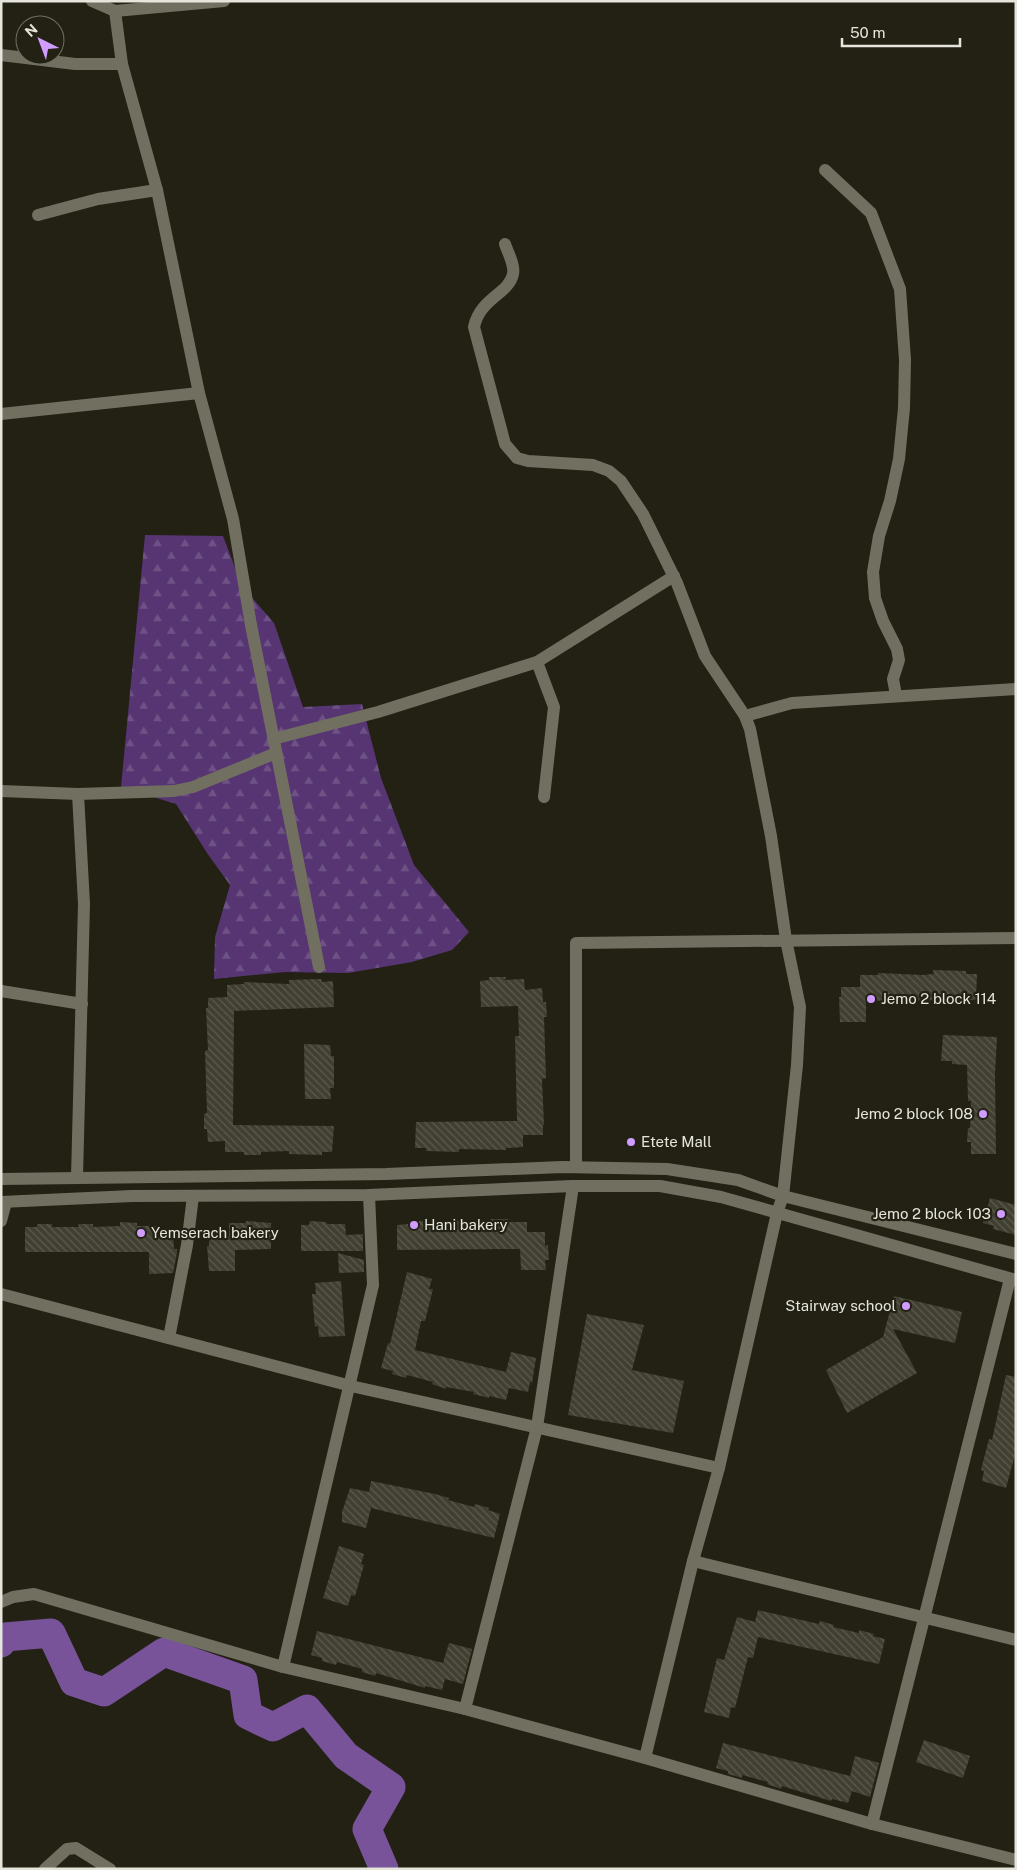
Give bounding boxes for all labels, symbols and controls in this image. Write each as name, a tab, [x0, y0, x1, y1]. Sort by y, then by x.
north arrow	[15, 15, 65, 65]
scale bar	[842, 15, 960, 47]
text: N	[22, 21, 41, 40]
text: 50 m	[850, 24, 885, 41]
place label: Jemo 2 block 114	[881, 990, 996, 1007]
marker: Jemo 2 block 114	[865, 993, 877, 1005]
place label: Jemo 2 block 108	[854, 1105, 973, 1122]
marker: Jemo 2 block 108	[977, 1108, 989, 1120]
place label: Etete Mall	[641, 1133, 712, 1150]
marker: Etete Mall	[625, 1136, 637, 1148]
place label: Jemo 2 block 103	[873, 1205, 991, 1222]
marker: Jemo 2 block 103	[995, 1208, 1007, 1220]
place label: Hani bakery	[424, 1216, 508, 1233]
marker: Hani bakery	[408, 1219, 420, 1231]
place label: Yemserach bakery	[151, 1224, 279, 1241]
marker: Yemserach bakery	[135, 1227, 147, 1239]
place label: Stairway school	[785, 1297, 896, 1314]
marker: Stairway school	[900, 1300, 912, 1312]

